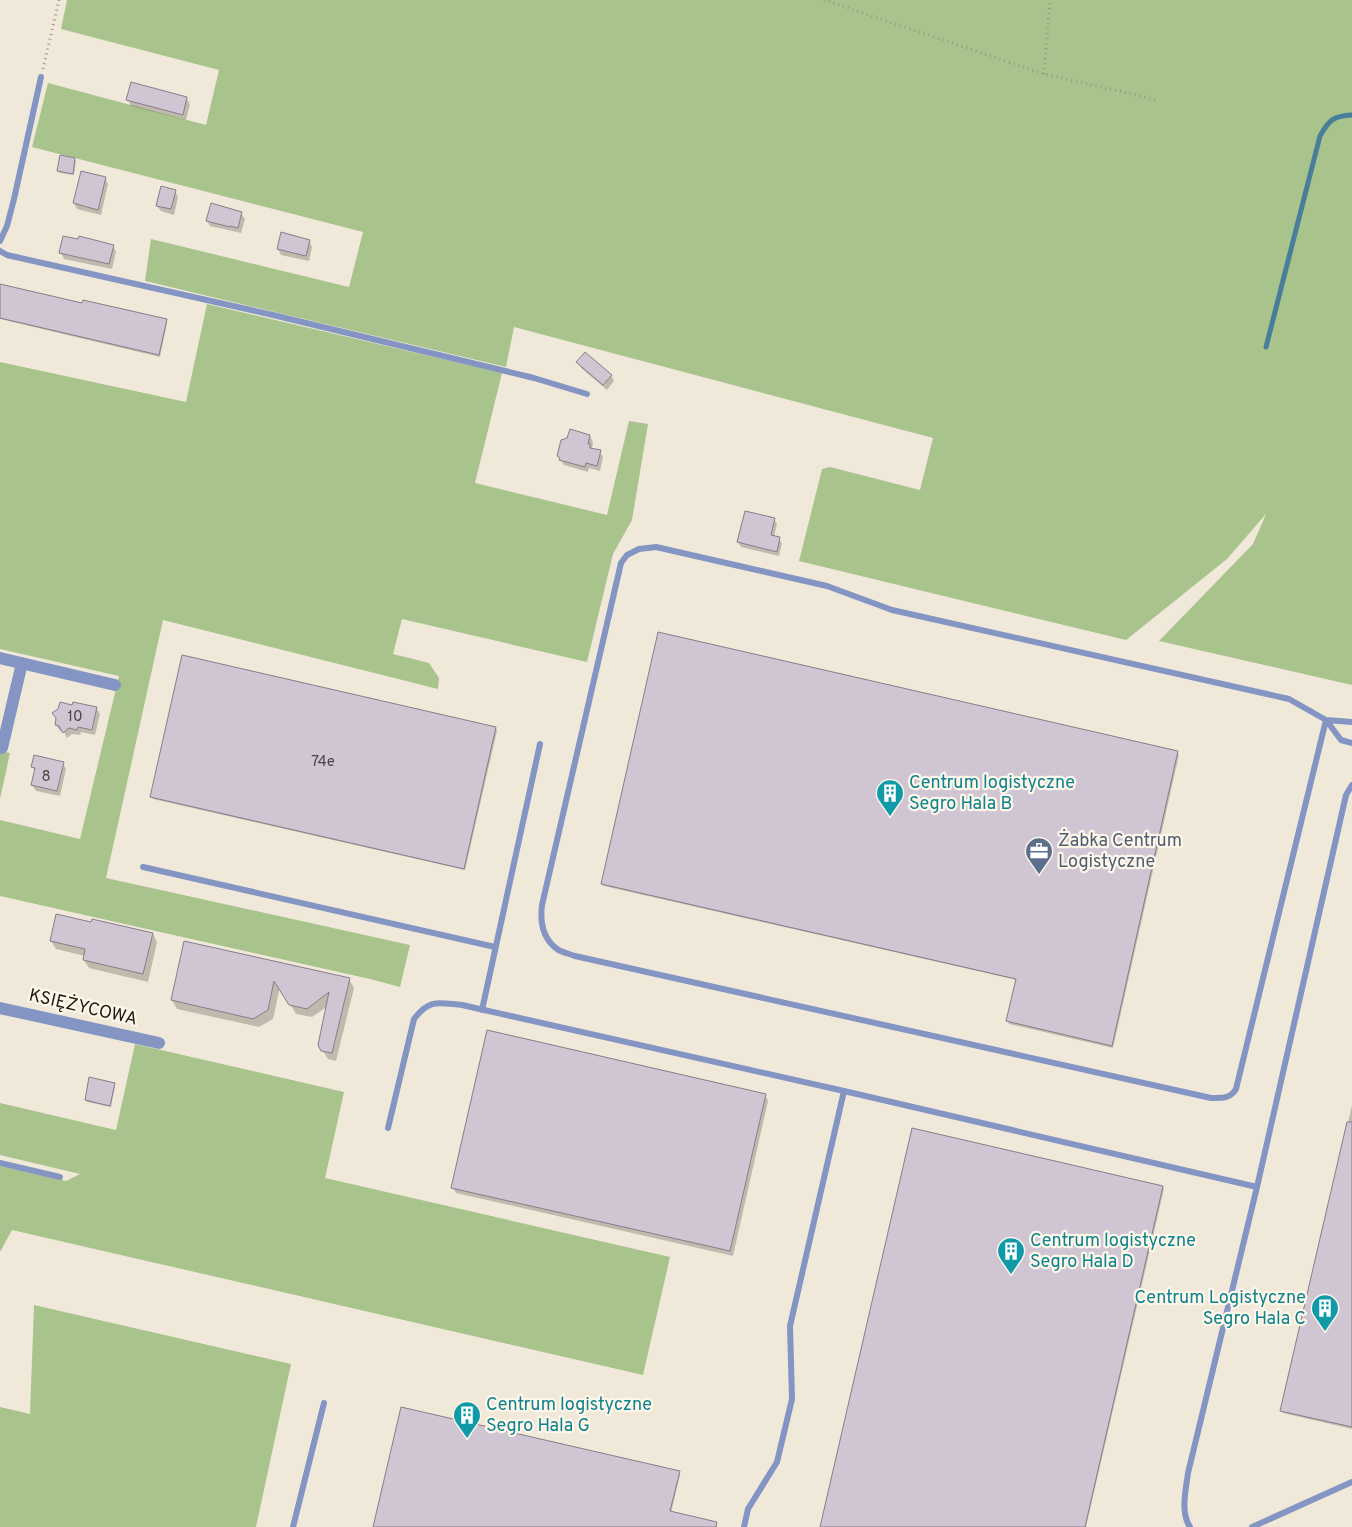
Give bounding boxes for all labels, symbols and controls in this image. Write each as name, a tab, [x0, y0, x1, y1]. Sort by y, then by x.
house number: 10	[67, 708, 83, 727]
house number: 74e	[311, 753, 335, 772]
house number: 8	[41, 768, 51, 787]
place label: Centrum logistyczne Segro Hala B	[909, 772, 1075, 816]
building icon: Centrum logistyczne Segro Hala B	[875, 778, 905, 817]
place label: Żabka Centrum Logistyczne	[1058, 828, 1182, 874]
office icon: Żabka Centrum Logistyczne	[1024, 836, 1054, 875]
street label: KSIĘŻYCOWA	[26, 982, 140, 1032]
place label: Centrum logistyczne Segro Hala D	[1030, 1230, 1196, 1274]
building icon: Centrum logistyczne Segro Hala D	[996, 1236, 1026, 1275]
place label: Centrum Logistyczne Segro Hala C	[1135, 1287, 1306, 1331]
building icon: Centrum Logistyczne Segro Hala C	[1310, 1293, 1340, 1332]
place label: Centrum logistyczne Segro Hala G	[486, 1394, 652, 1438]
building icon: Centrum logistyczne Segro Hala G	[452, 1400, 482, 1439]

